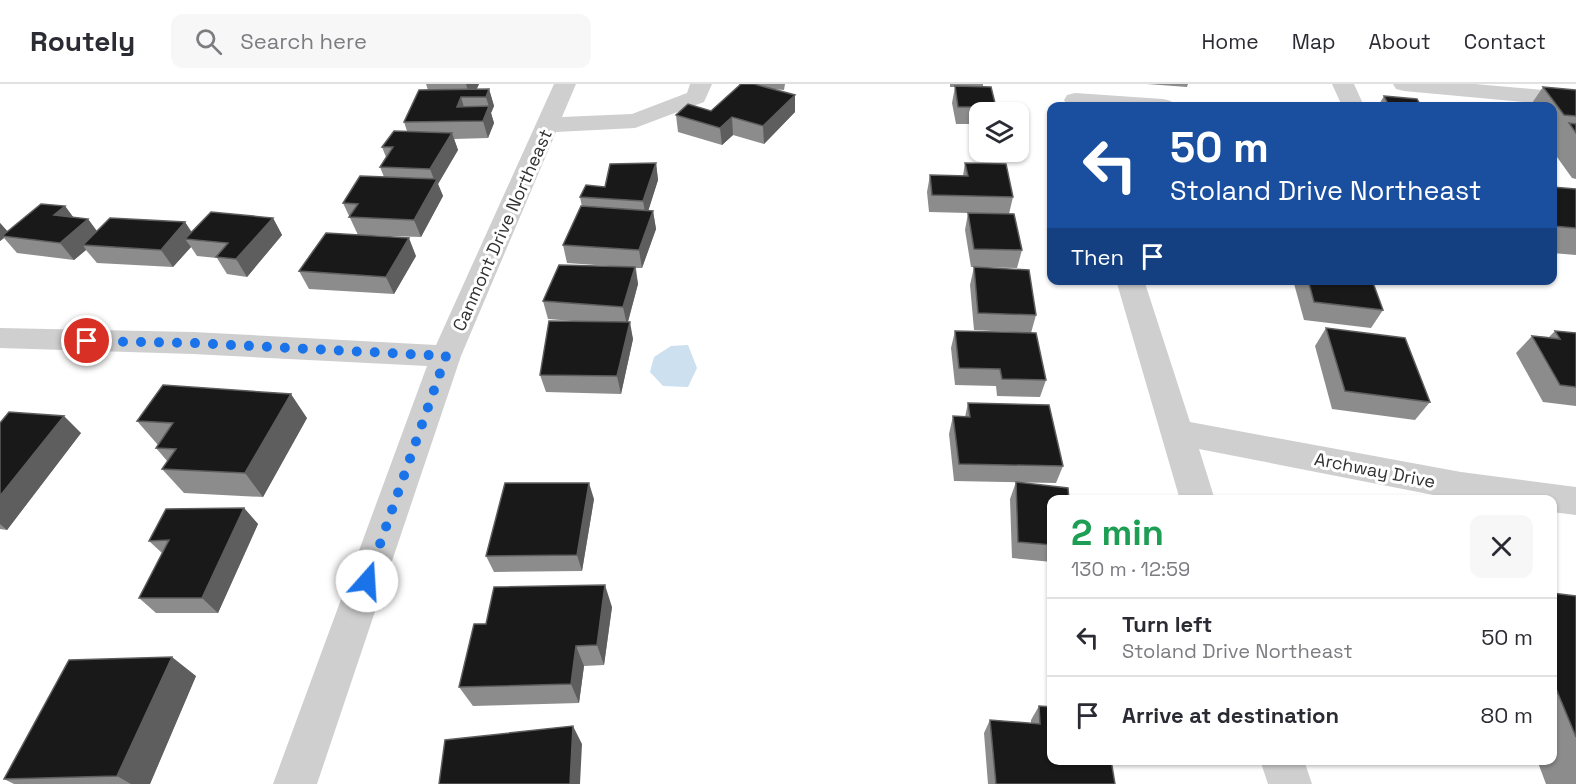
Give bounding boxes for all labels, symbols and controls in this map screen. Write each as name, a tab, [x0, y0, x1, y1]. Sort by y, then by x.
search box	[171, 14, 591, 68]
text: Routely	[30, 23, 135, 59]
icon: search	[192, 25, 225, 58]
text: Search here	[240, 27, 367, 55]
text: Home	[1201, 28, 1259, 55]
text: Map	[1292, 28, 1336, 55]
text: About	[1369, 28, 1431, 55]
text: Contact	[1464, 28, 1546, 55]
map controls	[969, 102, 1029, 162]
button: layers	[969, 102, 1029, 162]
text: 50 m	[1170, 121, 1269, 174]
street label: Canmont Drive Northeast	[447, 125, 557, 335]
icon: left	[1071, 126, 1149, 204]
text: Stoland Drive Northeast	[1170, 173, 1481, 208]
icon: arrive	[1136, 240, 1169, 273]
text: Then	[1071, 243, 1124, 271]
pin	[61, 315, 112, 366]
icon: arrive	[70, 324, 103, 357]
street label: Archway Drive	[1313, 447, 1437, 493]
text: 2 min	[1071, 510, 1164, 556]
button: close	[1470, 515, 1533, 578]
position arrow	[335, 549, 399, 613]
text: 130 m · 12:59	[1071, 556, 1190, 582]
text: Turn left	[1122, 610, 1212, 638]
icon: left	[1071, 621, 1104, 654]
text: 50 m	[1481, 623, 1533, 651]
text: Stoland Drive Northeast	[1122, 638, 1353, 664]
icon: arrive	[1071, 699, 1104, 732]
text: Arrive at destination	[1122, 701, 1339, 729]
text: 80 m	[1481, 701, 1533, 729]

